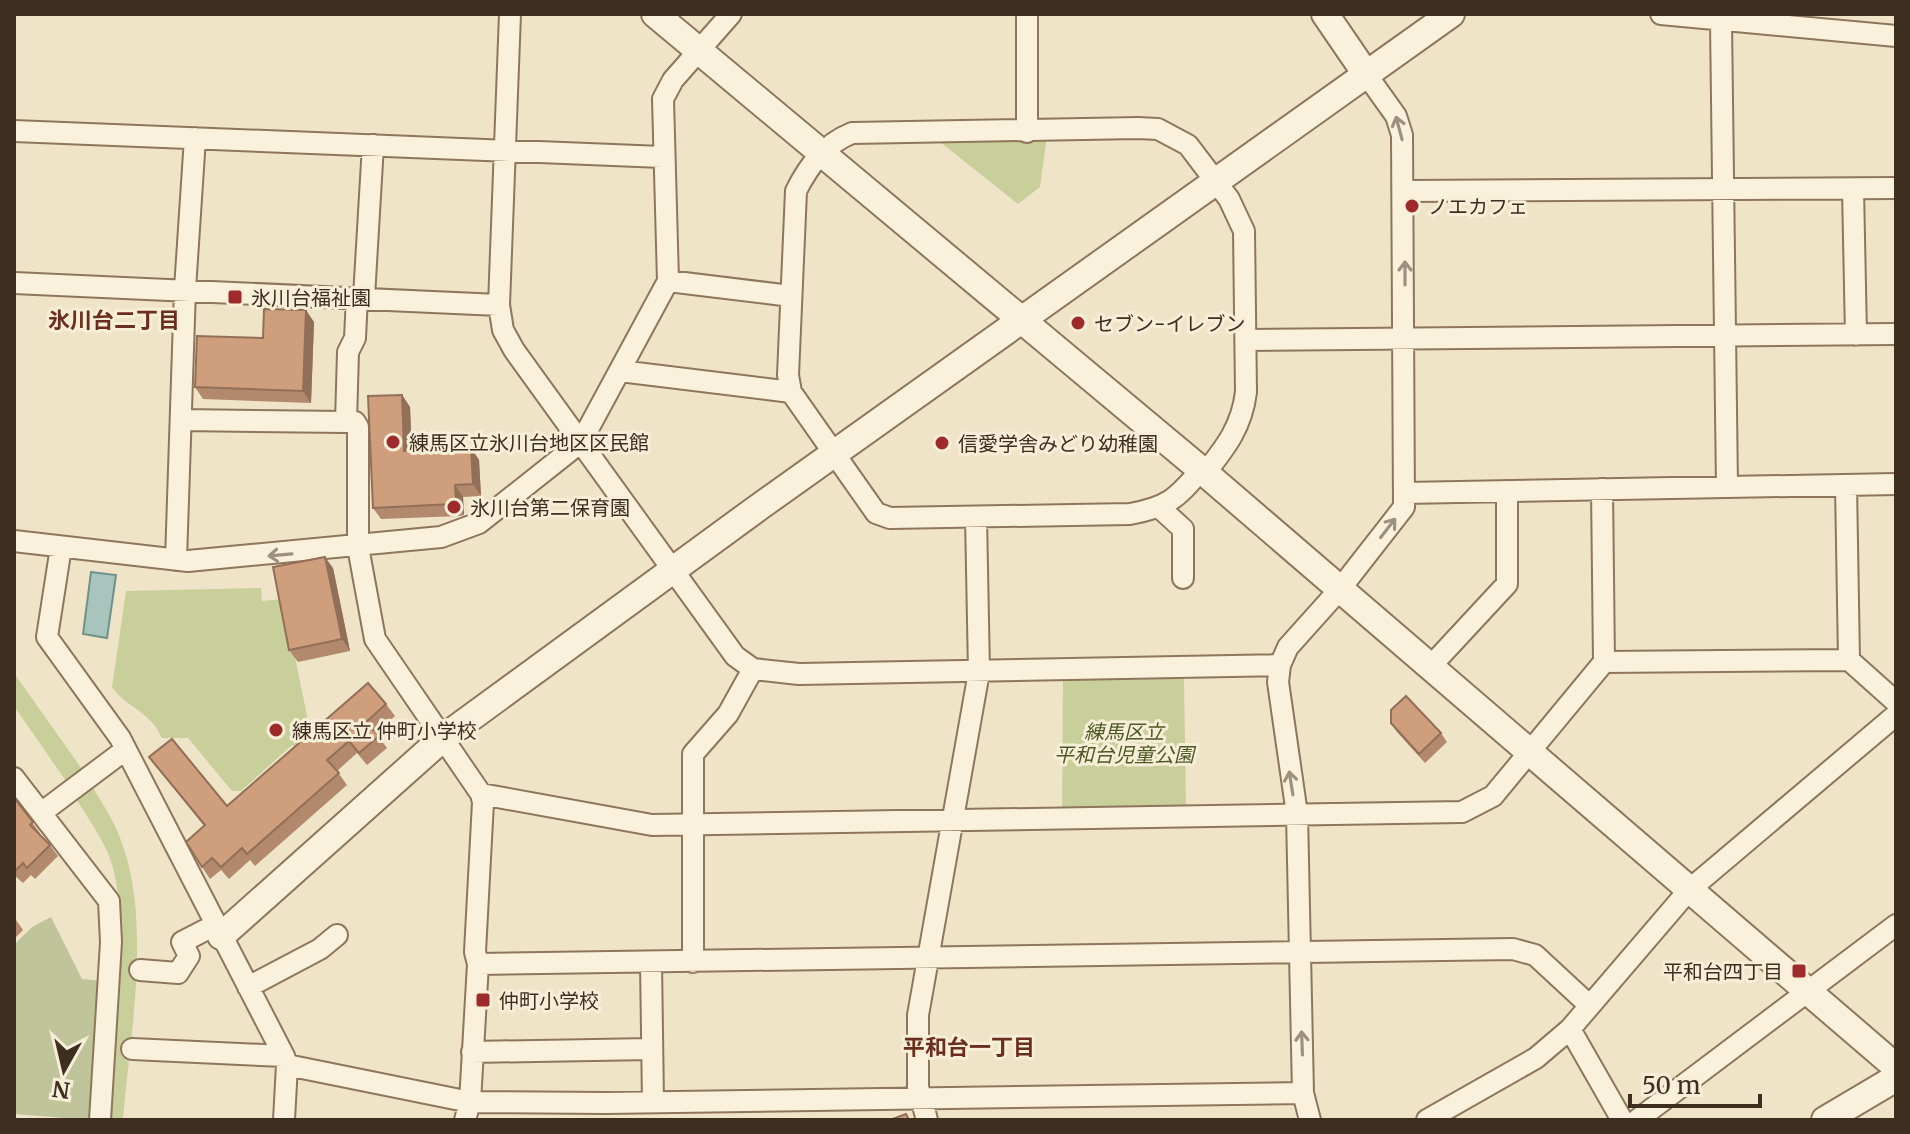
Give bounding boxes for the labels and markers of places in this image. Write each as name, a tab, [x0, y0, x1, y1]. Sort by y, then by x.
place label: ノエカフェ	[1428, 194, 1528, 219]
marker: ノエカフェ	[1403, 197, 1421, 215]
place label: 氷川台福祉園	[251, 285, 371, 310]
marker: 氷川台福祉園	[226, 288, 244, 306]
place label: セブン-イレブン	[1094, 311, 1246, 336]
marker: セブン-イレブン	[1069, 314, 1087, 332]
place label: 練馬区立氷川台地区区民館	[409, 430, 649, 455]
place label: 信愛学舎みどり幼稚園	[958, 431, 1158, 456]
marker: 練馬区立氷川台地区区民館	[384, 433, 402, 451]
marker: 信愛学舎みどり幼稚園	[933, 434, 951, 452]
place label: 氷川台第二保育園	[470, 495, 630, 520]
marker: 氷川台第二保育園	[445, 498, 463, 516]
place label: 練馬区立 仲町小学校	[292, 718, 477, 743]
marker: 練馬区立 仲町小学校	[267, 721, 285, 739]
place label: 平和台四丁目	[1663, 959, 1783, 984]
marker: 平和台四丁目	[1790, 962, 1808, 980]
place label: 仲町小学校	[499, 988, 599, 1013]
marker: 仲町小学校	[474, 991, 492, 1009]

